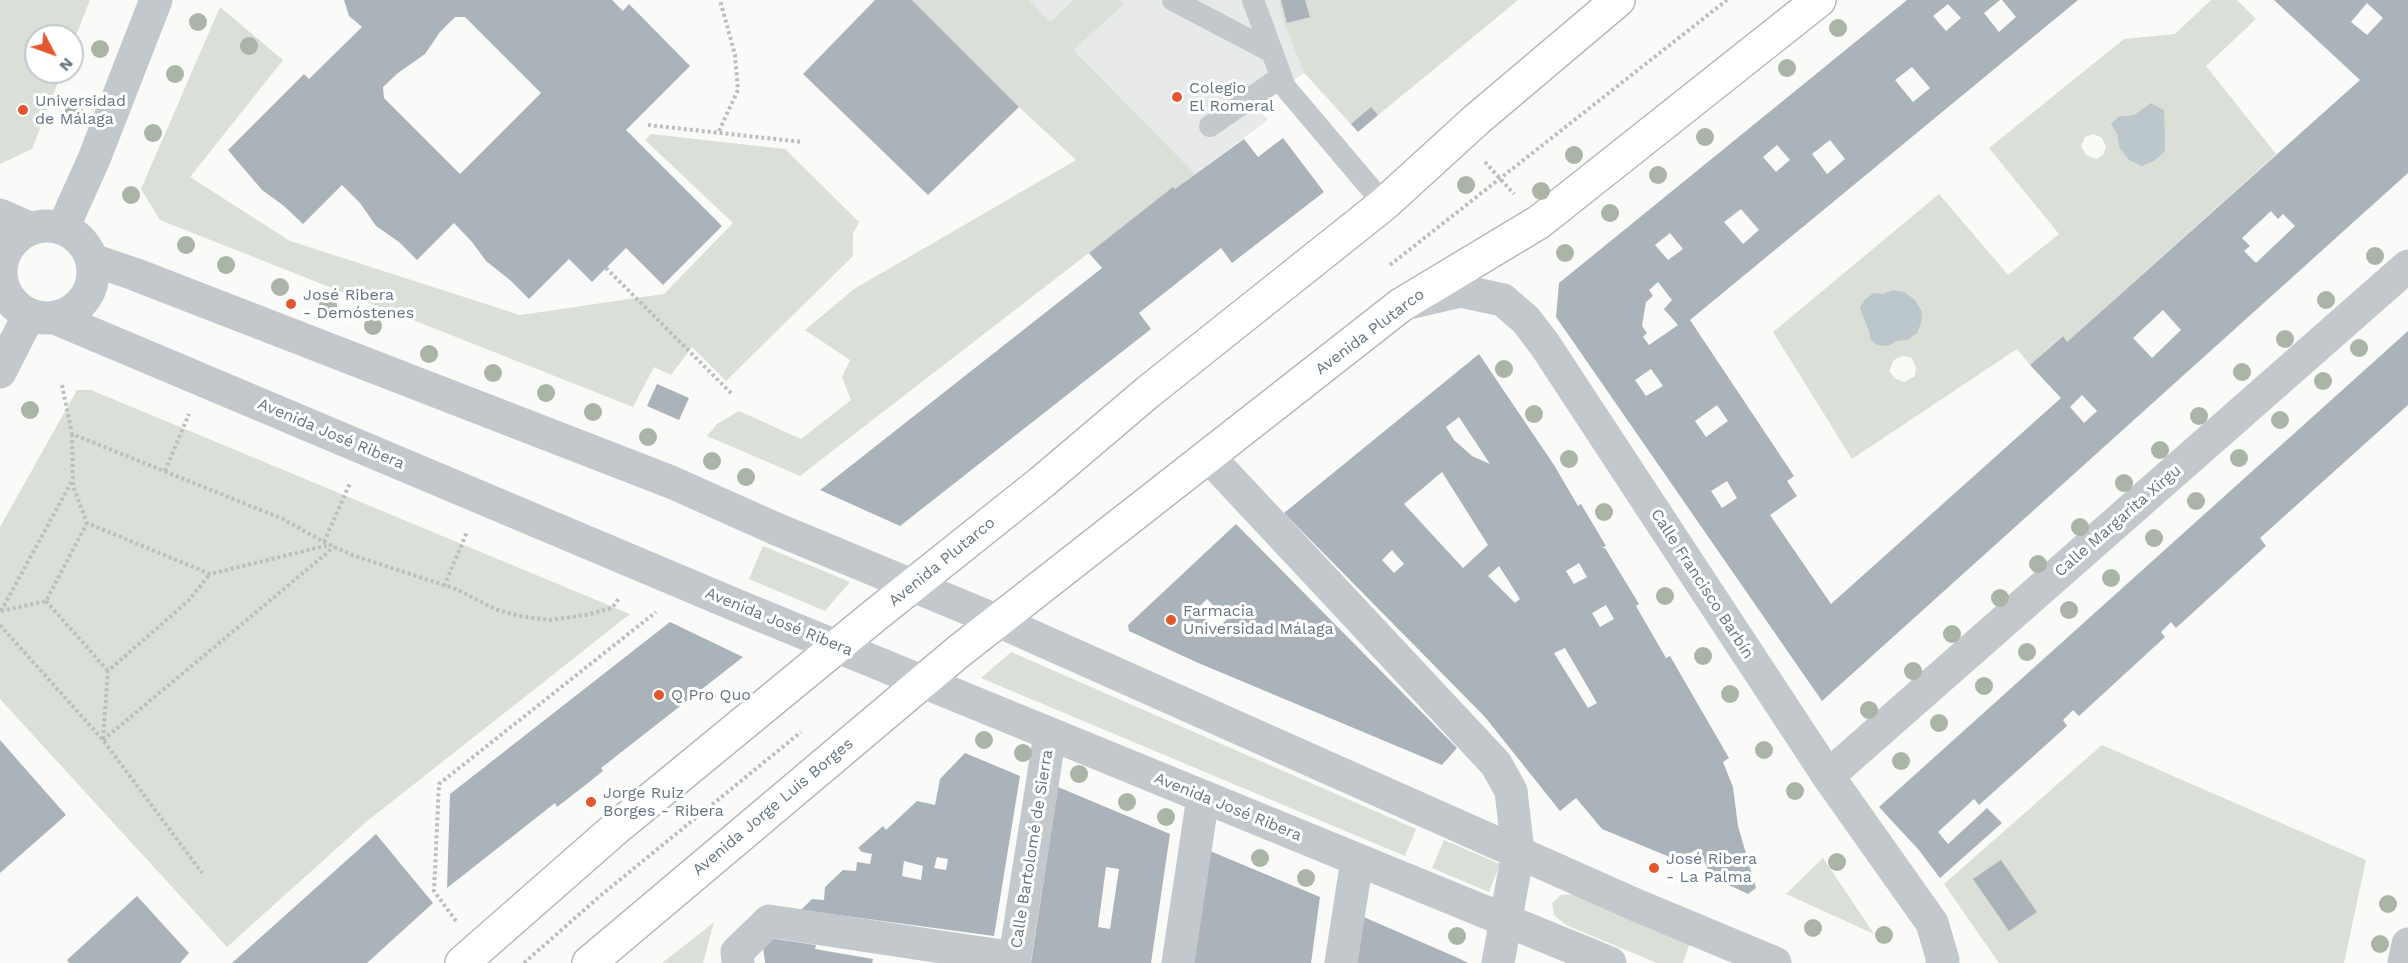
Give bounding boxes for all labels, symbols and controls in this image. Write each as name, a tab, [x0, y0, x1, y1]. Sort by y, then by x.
north arrow	[24, 24, 84, 84]
text: N	[55, 54, 78, 76]
place label: Colegio El Romeral	[1189, 78, 1274, 116]
marker: Colegio El Romeral	[1170, 90, 1184, 104]
place label: Universidad de Málaga	[35, 91, 126, 129]
marker: Universidad de Málaga	[16, 103, 30, 117]
place label: José Ribera - Demóstenes	[303, 285, 414, 323]
street label: Avenida Plutarco	[1312, 285, 1428, 379]
marker: José Ribera - Demóstenes	[284, 297, 298, 311]
street label: Avenida José Ribera	[255, 394, 407, 474]
street label: Calle Margarita Xirgu	[2051, 461, 2185, 581]
street label: Calle Francisco Barbín	[1646, 505, 1758, 663]
street label: Avenida Plutarco	[885, 513, 999, 611]
street label: Avenida José Ribera	[702, 584, 856, 660]
place label: Farmacia Universidad Málaga	[1183, 601, 1334, 639]
marker: Farmacia Universidad Málaga	[1164, 613, 1178, 627]
place label: Q Pro Quo	[671, 685, 751, 705]
marker: Q Pro Quo	[652, 688, 666, 702]
street label: Avenida Jorge Luis Borges	[689, 734, 857, 880]
street label: Calle Bartolomé de Sierra	[1007, 748, 1057, 950]
street label: Avenida José Ribera	[1151, 769, 1305, 845]
place label: Jorge Ruiz Borges - Ribera	[603, 783, 724, 821]
marker: Jorge Ruiz Borges - Ribera	[584, 795, 598, 809]
place label: José Ribera - La Palma	[1666, 849, 1757, 887]
marker: José Ribera - La Palma	[1647, 861, 1661, 875]

